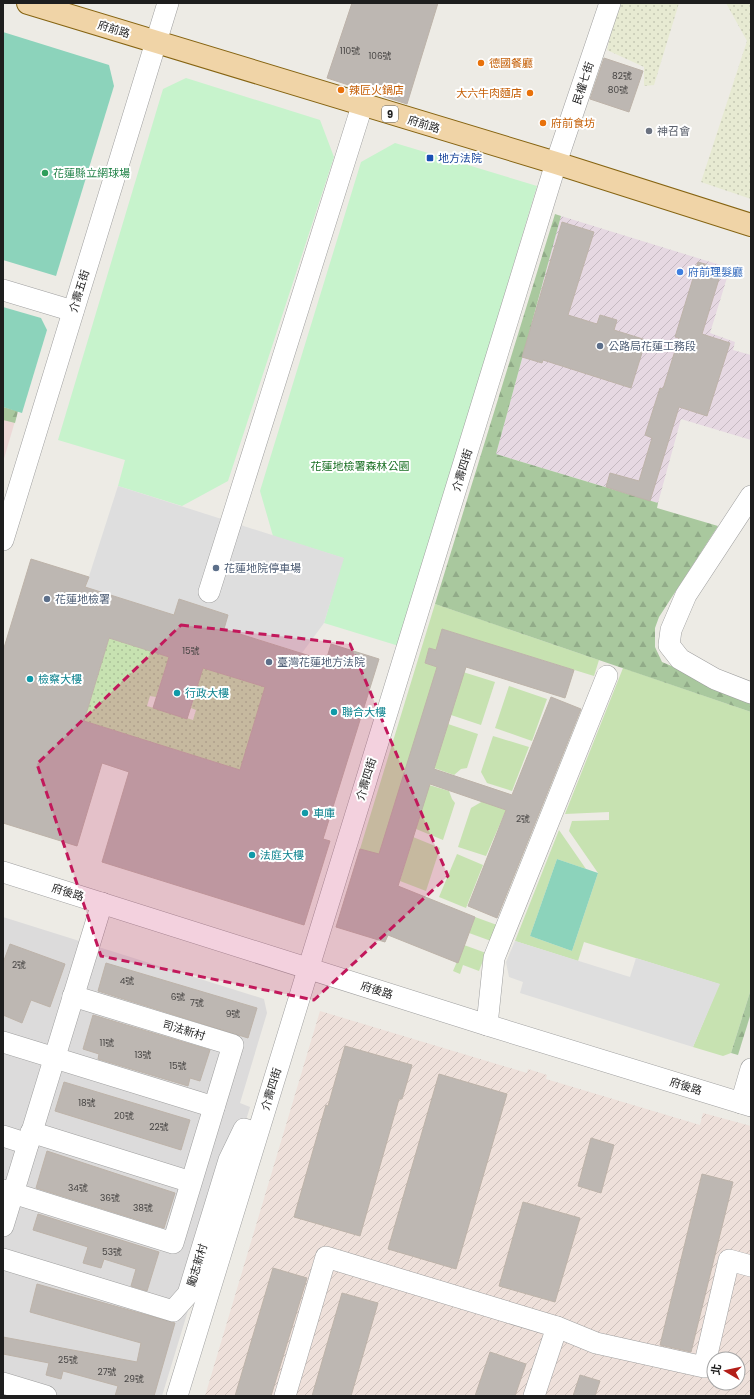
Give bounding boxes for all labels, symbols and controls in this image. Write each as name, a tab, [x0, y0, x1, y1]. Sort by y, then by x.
street label: 府前路	[96, 17, 132, 41]
house number: 110號	[340, 45, 360, 57]
house number: 106號	[368, 50, 392, 62]
place label: 德國餐廳	[489, 55, 533, 71]
marker: 德國餐廳	[476, 58, 486, 68]
street label: 民權七街	[569, 60, 597, 106]
house number: 82號	[612, 70, 632, 82]
place label: 辣匠火鍋店	[349, 82, 404, 98]
house number: 80號	[608, 84, 628, 96]
marker: 辣匠火鍋店	[336, 85, 346, 95]
place label: 大六牛肉麵店	[456, 85, 522, 101]
marker: 大六牛肉麵店	[525, 88, 535, 98]
road number: 9	[382, 106, 398, 122]
street label: 府前路	[406, 112, 442, 136]
place label: 府前食坊	[551, 115, 595, 131]
marker: 府前食坊	[538, 118, 548, 128]
place label: 神召會	[657, 123, 690, 139]
marker: 神召會	[644, 126, 654, 136]
place label: 地方法院	[438, 150, 482, 166]
marker: 地方法院	[425, 153, 435, 163]
place label: 花蓮縣立網球場	[53, 165, 130, 181]
marker: 花蓮縣立網球場	[40, 168, 50, 178]
place label: 府前理髮廳	[688, 264, 743, 280]
marker: 府前理髮廳	[675, 267, 685, 277]
street label: 介壽五街	[65, 268, 93, 314]
place label: 公路局花蓮工務段	[608, 338, 696, 354]
marker: 公路局花蓮工務段	[595, 341, 605, 351]
street label: 介壽四街	[448, 447, 476, 493]
park label: 花蓮地檢署森林公園	[311, 458, 410, 474]
place label: 花蓮地院停車場	[224, 560, 301, 576]
marker: 花蓮地院停車場	[211, 563, 221, 573]
place label: 花蓮地檢署	[55, 591, 110, 607]
marker: 花蓮地檢署	[42, 594, 52, 604]
house number: 15號	[182, 645, 200, 657]
place label: 臺灣花蓮地方法院	[277, 654, 365, 670]
marker: 臺灣花蓮地方法院	[264, 657, 274, 667]
place label: 檢察大樓	[38, 671, 82, 687]
marker: 檢察大樓	[25, 674, 35, 684]
place label: 行政大樓	[185, 685, 229, 701]
marker: 行政大樓	[172, 688, 182, 698]
place label: 聯合大樓	[342, 704, 386, 720]
marker: 聯合大樓	[329, 707, 339, 717]
street label: 介壽四街	[352, 756, 380, 802]
place label: 車庫	[313, 805, 335, 821]
marker: 車庫	[300, 808, 310, 818]
house number: 2號	[516, 813, 530, 825]
place label: 法庭大樓	[260, 847, 304, 863]
marker: 法庭大樓	[247, 850, 257, 860]
street label: 府後路	[50, 880, 86, 904]
house number: 2號	[12, 959, 26, 971]
house number: 4號	[120, 975, 134, 987]
street label: 府後路	[359, 977, 395, 1003]
house number: 6號	[171, 991, 185, 1003]
house number: 7號	[190, 997, 204, 1009]
house number: 9號	[226, 1008, 240, 1020]
street label: 司法新村	[161, 1016, 207, 1044]
house number: 11號	[100, 1037, 114, 1049]
house number: 13號	[134, 1049, 152, 1061]
house number: 15號	[169, 1060, 187, 1072]
street label: 介壽四街	[257, 1066, 285, 1112]
street label: 府後路	[668, 1074, 704, 1098]
house number: 18號	[78, 1097, 96, 1109]
house number: 20號	[114, 1110, 134, 1122]
house number: 22號	[149, 1121, 169, 1133]
house number: 34號	[68, 1182, 88, 1194]
house number: 36號	[100, 1192, 120, 1204]
house number: 38號	[133, 1202, 153, 1214]
street label: 勵志新村	[183, 1242, 211, 1288]
house number: 53號	[102, 1246, 122, 1258]
north arrow	[706, 1351, 746, 1391]
house number: 25號	[58, 1354, 78, 1366]
text: 北	[707, 1363, 725, 1376]
house number: 27號	[97, 1366, 117, 1378]
house number: 29號	[124, 1373, 144, 1385]

